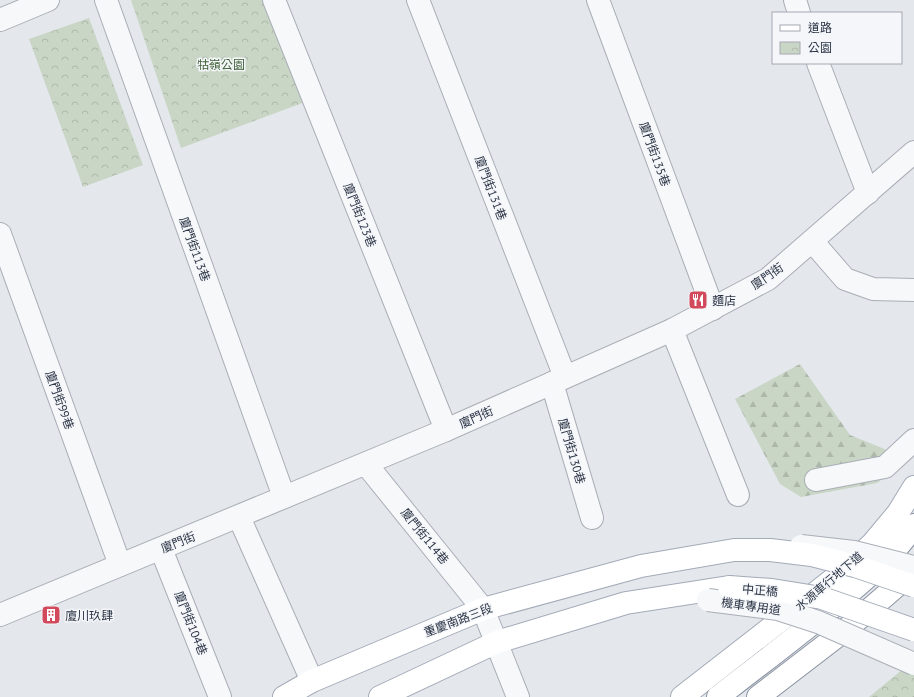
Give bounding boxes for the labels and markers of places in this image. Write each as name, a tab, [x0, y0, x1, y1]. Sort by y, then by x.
restaurant icon: 麵店	[687, 289, 709, 311]
place label: 麵店	[712, 293, 736, 308]
building icon: 廈川玖肆	[40, 604, 62, 626]
place label: 廈川玖肆	[65, 608, 113, 623]

